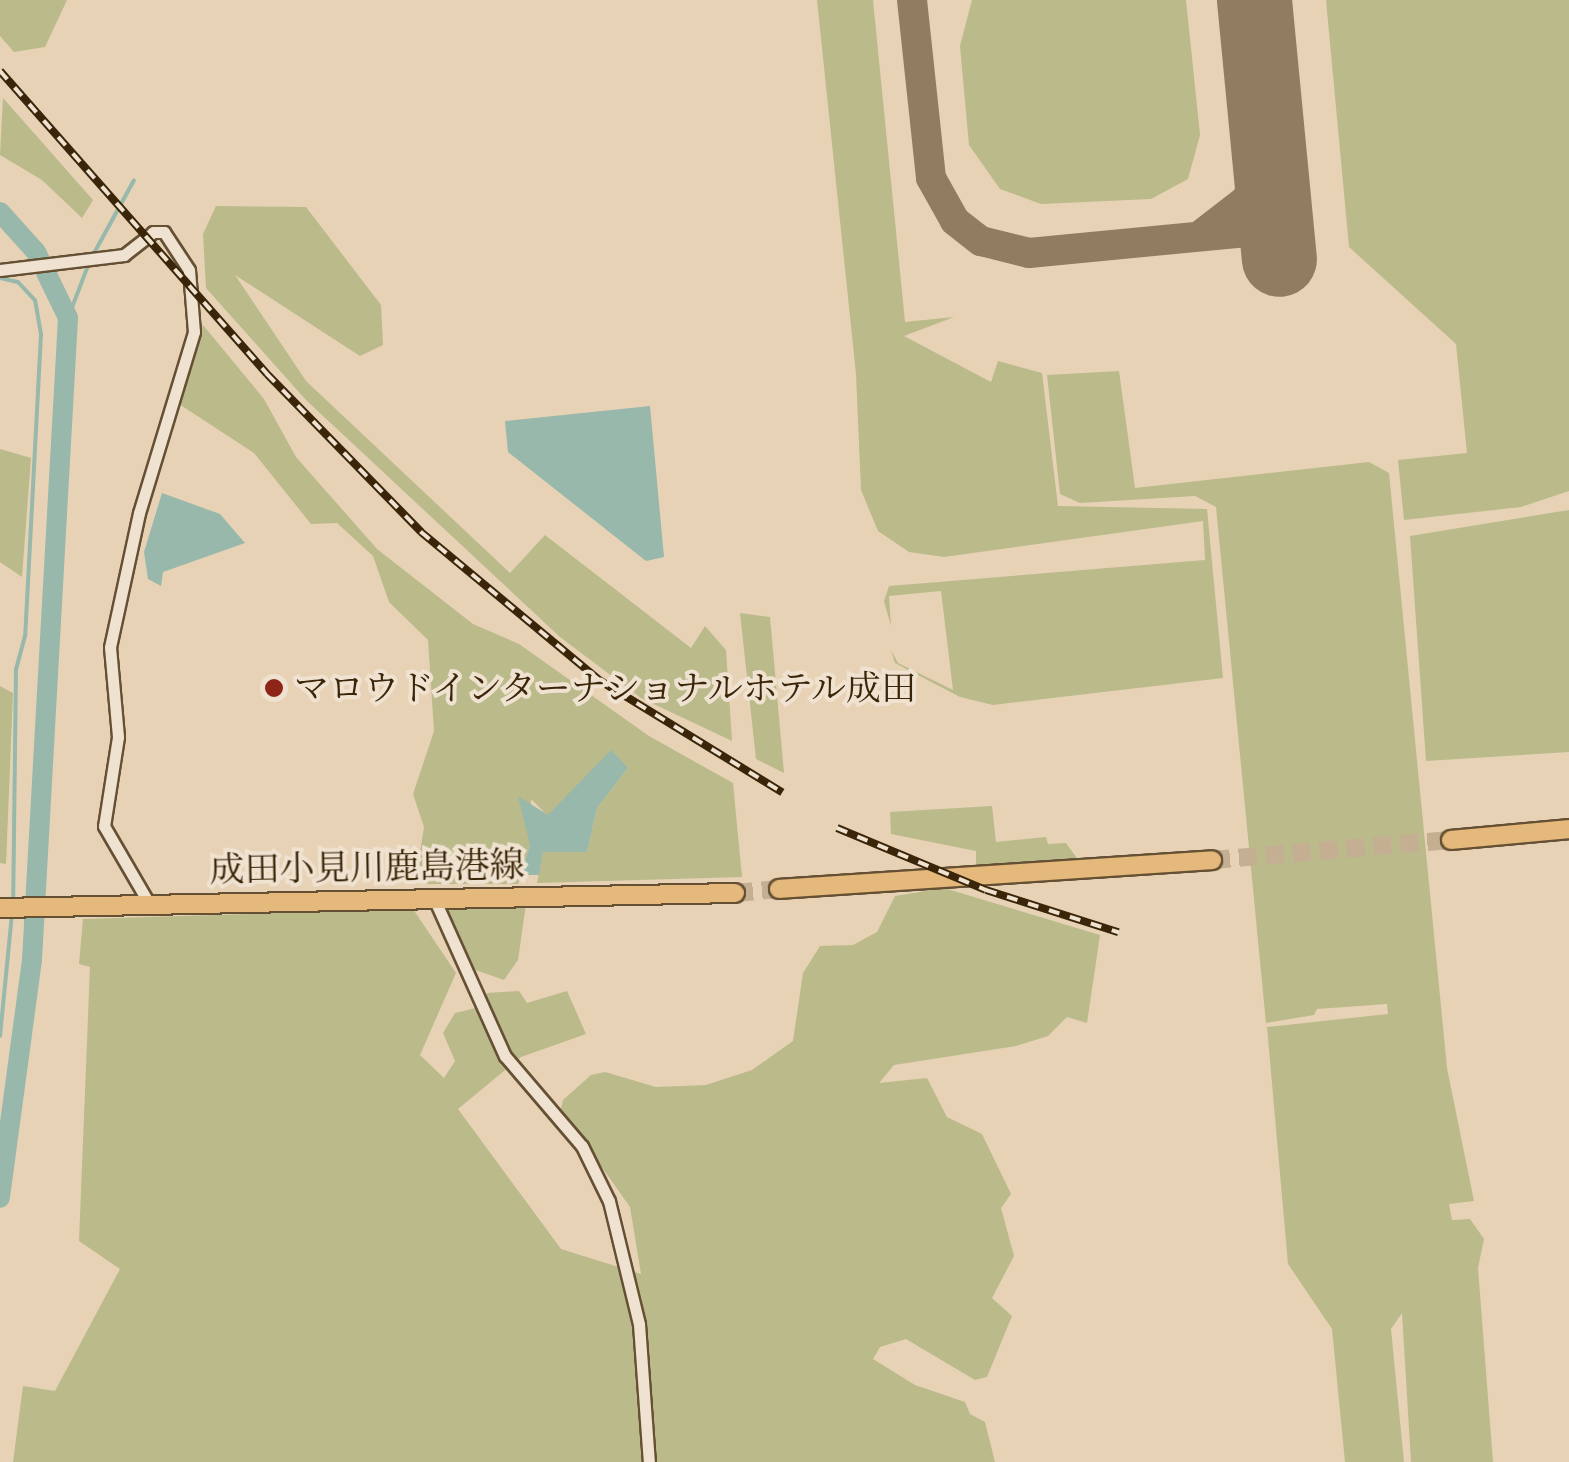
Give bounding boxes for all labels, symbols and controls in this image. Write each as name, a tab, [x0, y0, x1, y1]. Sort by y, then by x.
place label: マロウドインターナショナルホテル成田	[294, 667, 924, 709]
marker: マロウドインターナショナルホテル成田	[263, 677, 285, 699]
street label: 成田小見川鹿島港線	[209, 843, 525, 891]

